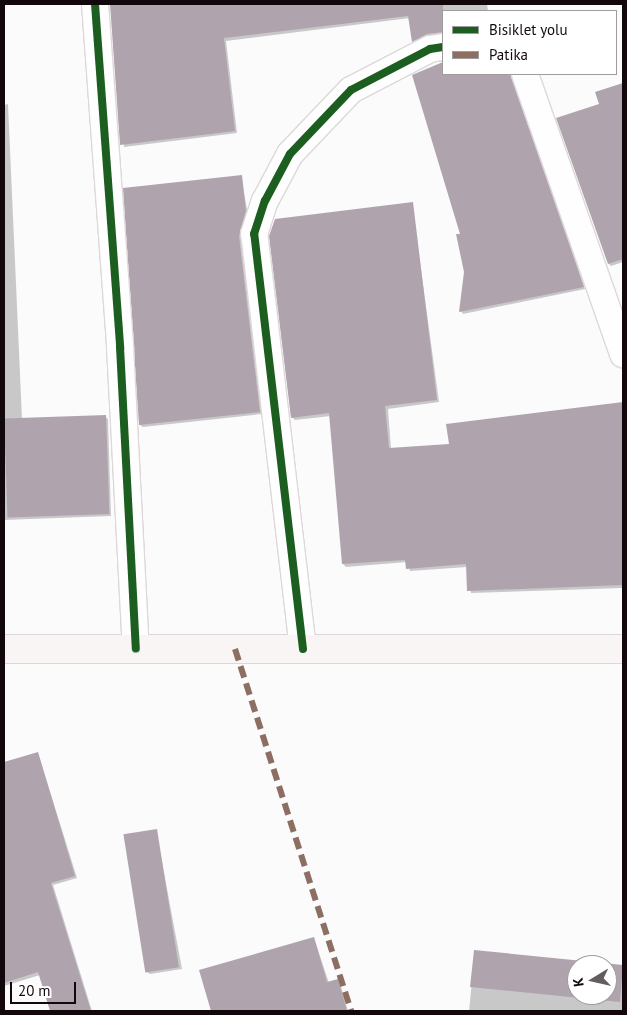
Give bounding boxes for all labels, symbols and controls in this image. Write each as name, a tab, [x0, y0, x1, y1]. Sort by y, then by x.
legend	[442, 10, 617, 75]
text: Bisiklet yolu	[489, 20, 568, 39]
text: Patika	[489, 45, 528, 64]
north arrow	[567, 955, 617, 1005]
scale bar	[12, 972, 79, 1004]
text: K	[569, 976, 588, 988]
text: 20 m	[18, 981, 51, 1000]

